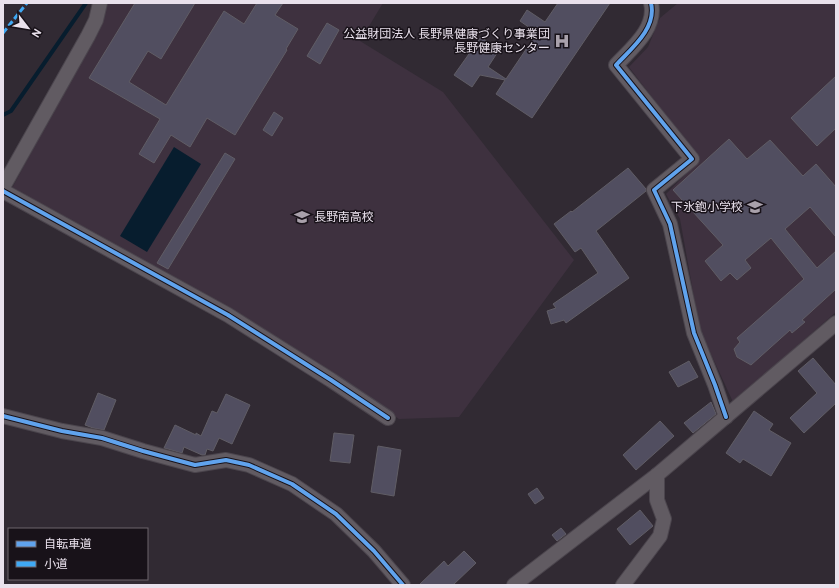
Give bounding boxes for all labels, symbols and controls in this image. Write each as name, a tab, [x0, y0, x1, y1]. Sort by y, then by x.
north arrow	[8, 8, 48, 48]
text: N	[28, 26, 44, 40]
place label: 公益財団法人 長野県健康づくり事業団 長野健康センター	[343, 27, 550, 57]
hospital icon: 公益財団法人 長野県健康づくり事業団 長野健康センター	[553, 32, 571, 50]
school or university icon: 下氷鉋小学校	[746, 198, 764, 216]
place label: 下氷鉋小学校	[671, 200, 743, 216]
school or university icon: 長野南高校	[293, 208, 311, 226]
place label: 長野南高校	[314, 210, 374, 226]
legend	[8, 528, 148, 580]
text: 自転車道	[44, 537, 92, 553]
text: 小道	[44, 557, 68, 573]

